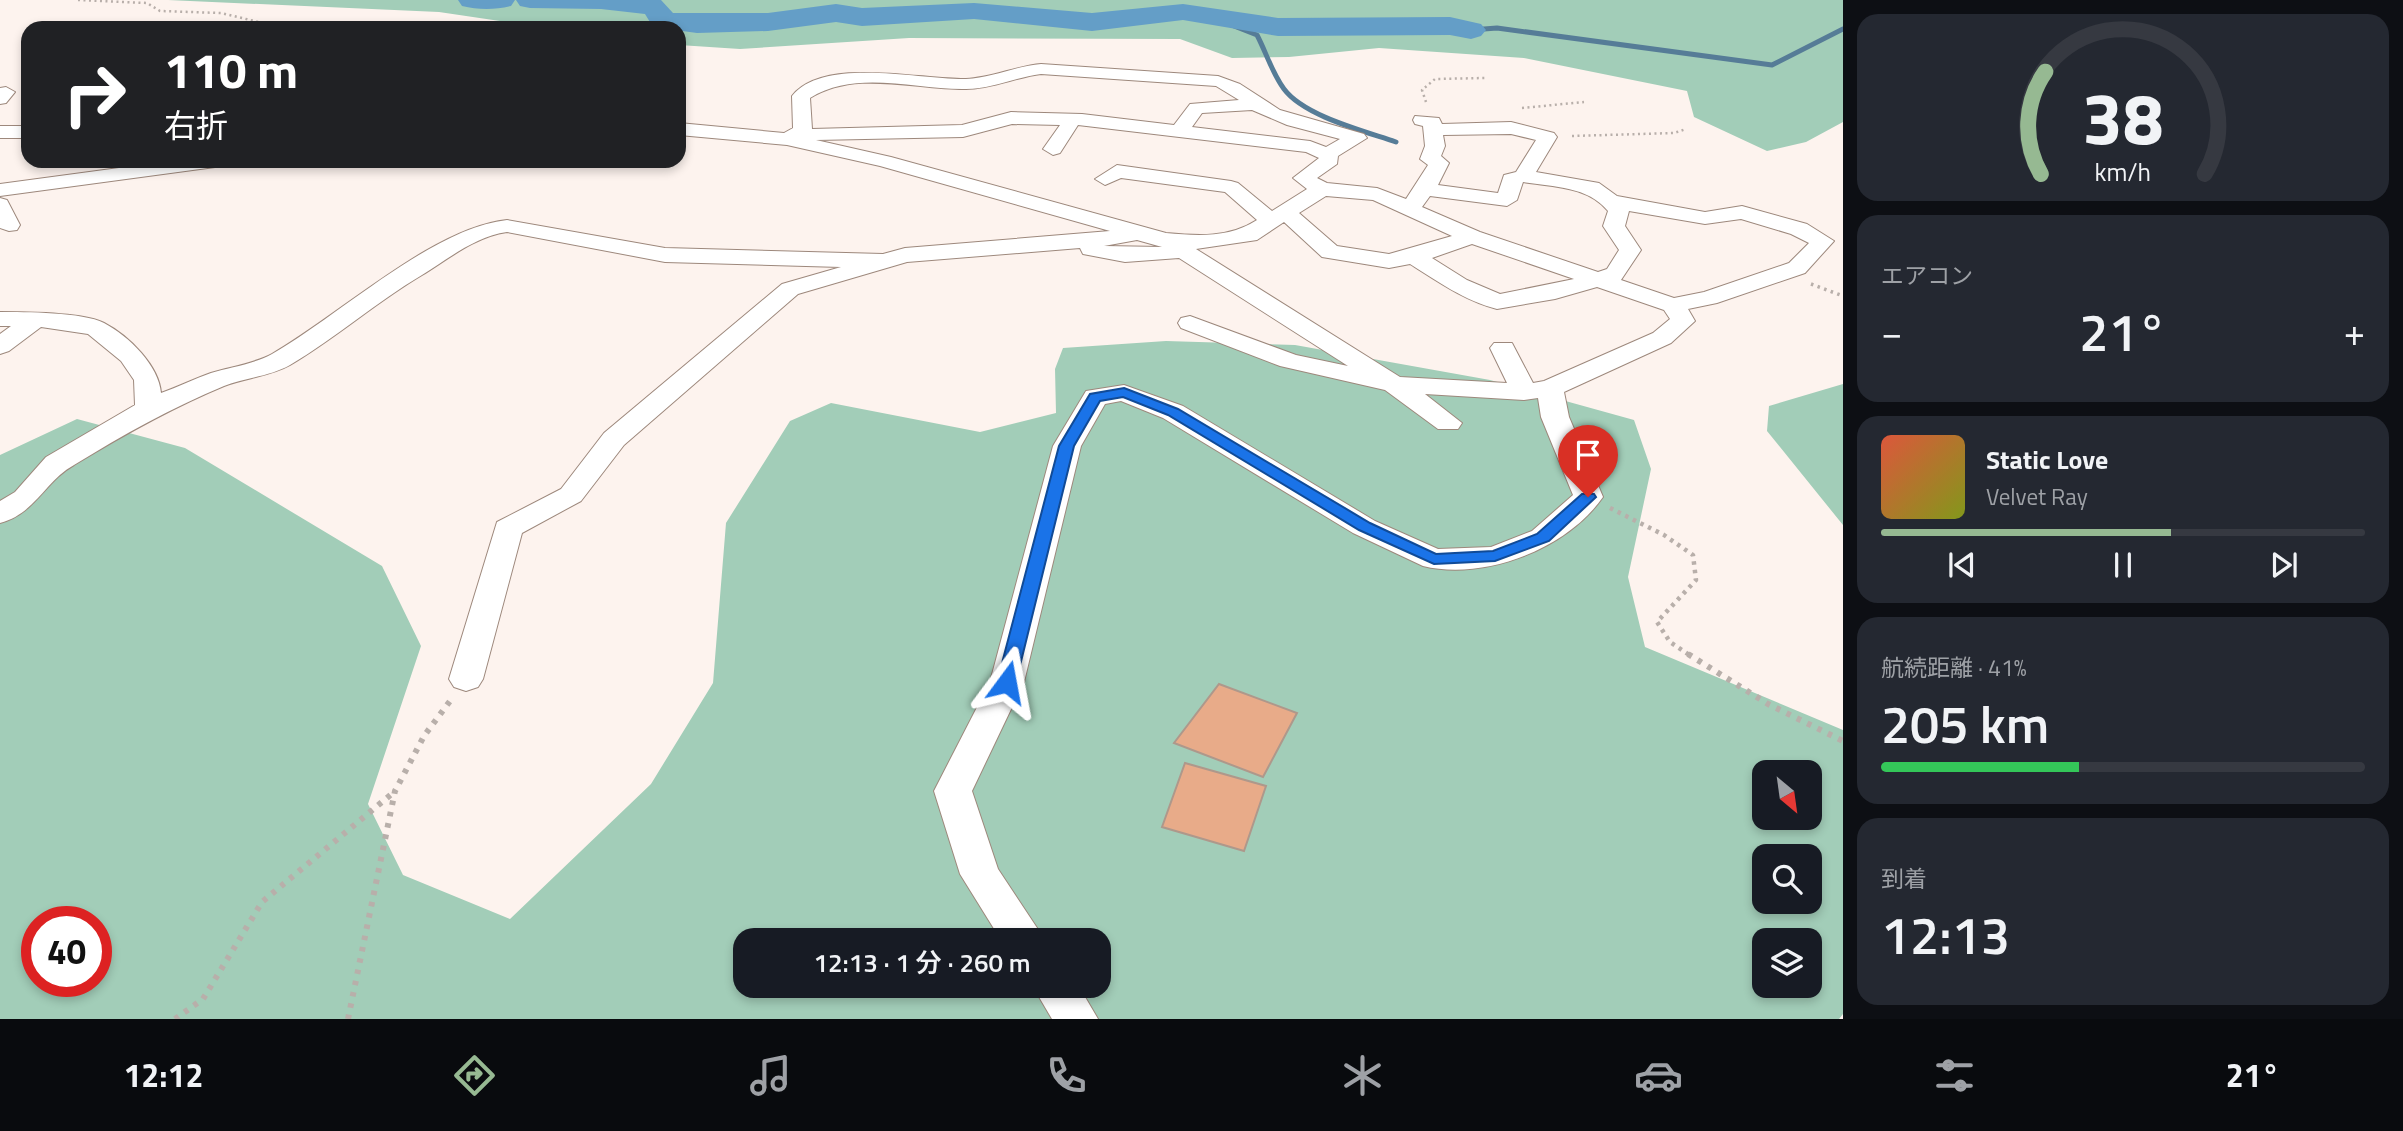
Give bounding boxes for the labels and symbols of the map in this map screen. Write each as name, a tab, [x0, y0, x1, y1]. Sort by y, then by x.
pin	[1558, 425, 1618, 497]
position arrow	[970, 645, 1044, 719]
north arrow	[1752, 760, 1822, 830]
speed limit sign: 40	[21, 906, 112, 997]

